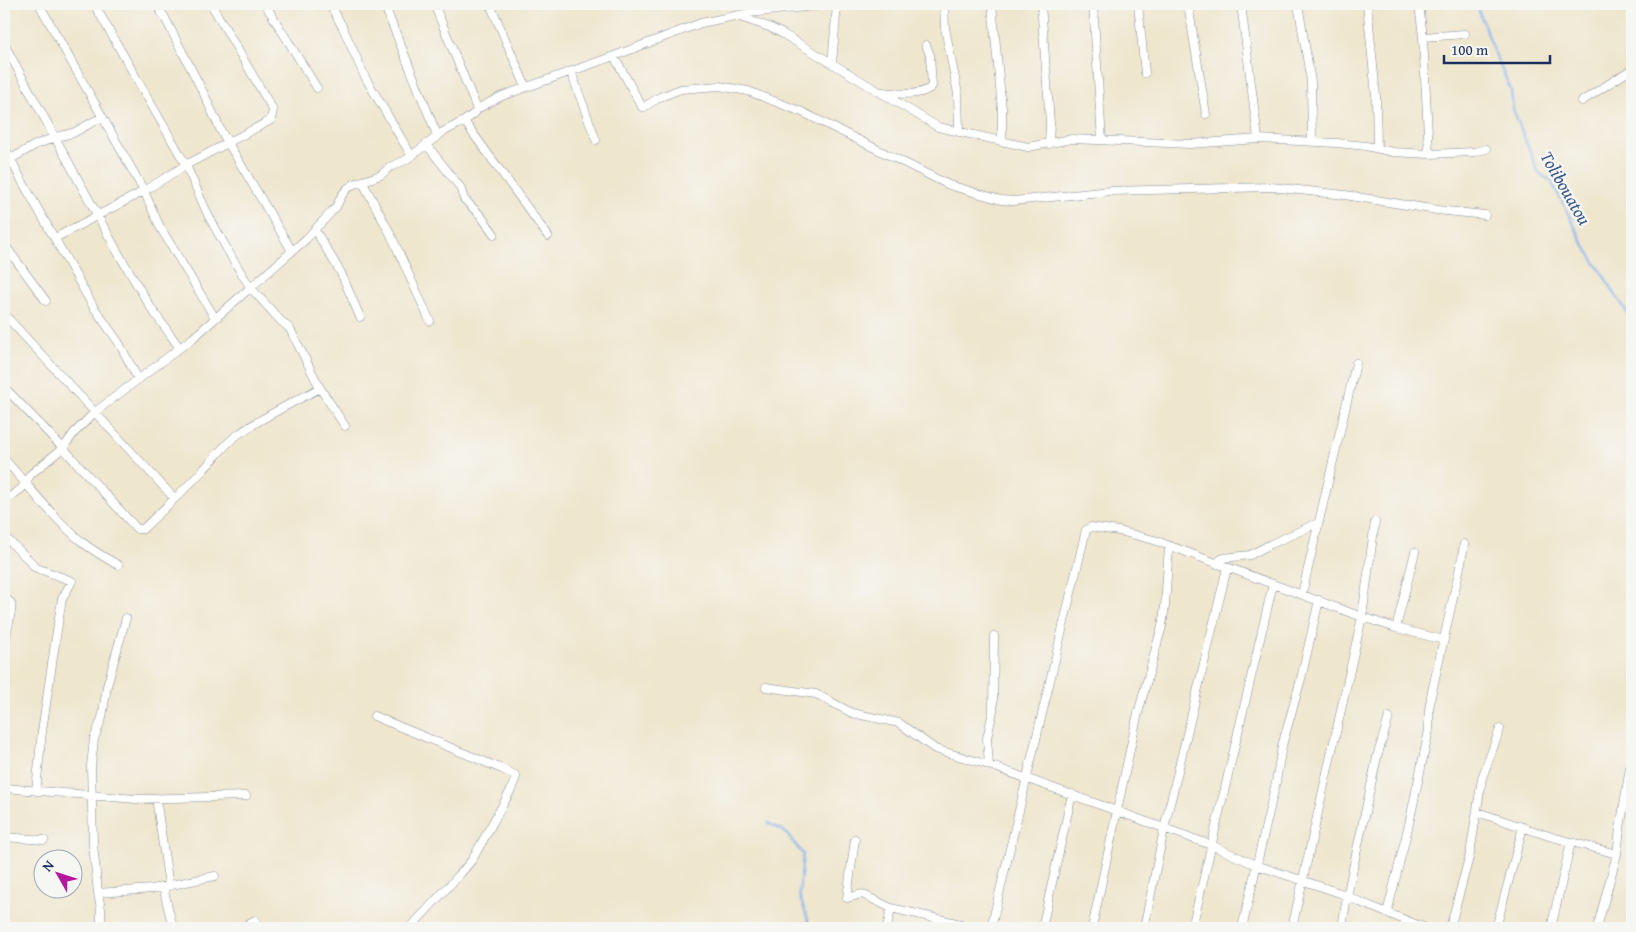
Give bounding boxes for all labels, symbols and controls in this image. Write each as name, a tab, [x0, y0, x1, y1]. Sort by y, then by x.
scale bar	[1444, 32, 1550, 64]
text: 100 m	[1451, 39, 1489, 60]
water label: Tolibouatou	[1534, 146, 1598, 230]
north arrow	[32, 850, 82, 900]
text: N	[37, 855, 59, 876]

